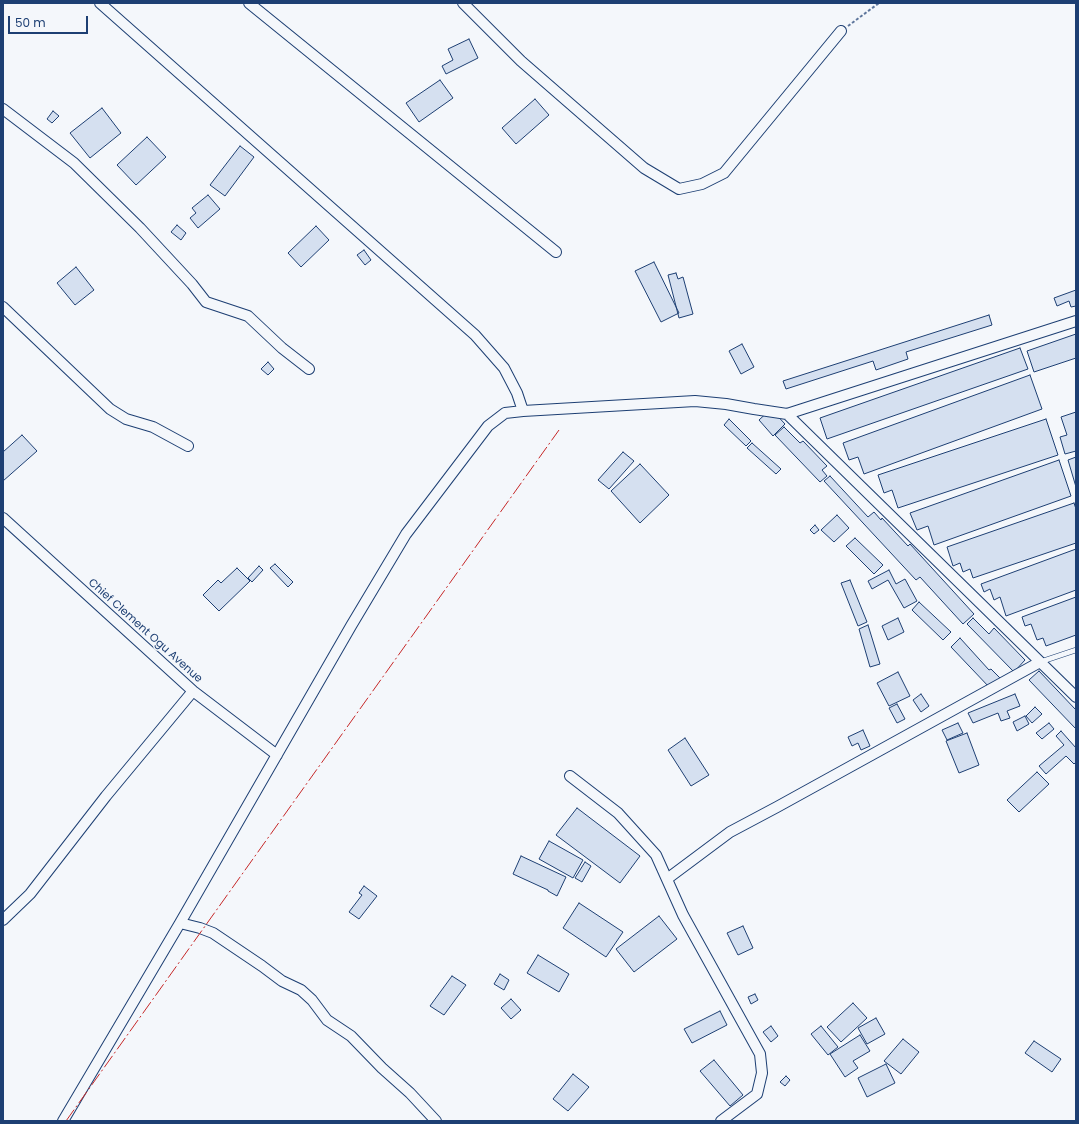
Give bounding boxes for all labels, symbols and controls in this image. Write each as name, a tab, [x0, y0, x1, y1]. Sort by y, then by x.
scale bar	[10, 8, 90, 34]
text: 50 m	[15, 14, 46, 31]
street label: Chief Clement Ogu Avenue	[85, 576, 205, 686]

